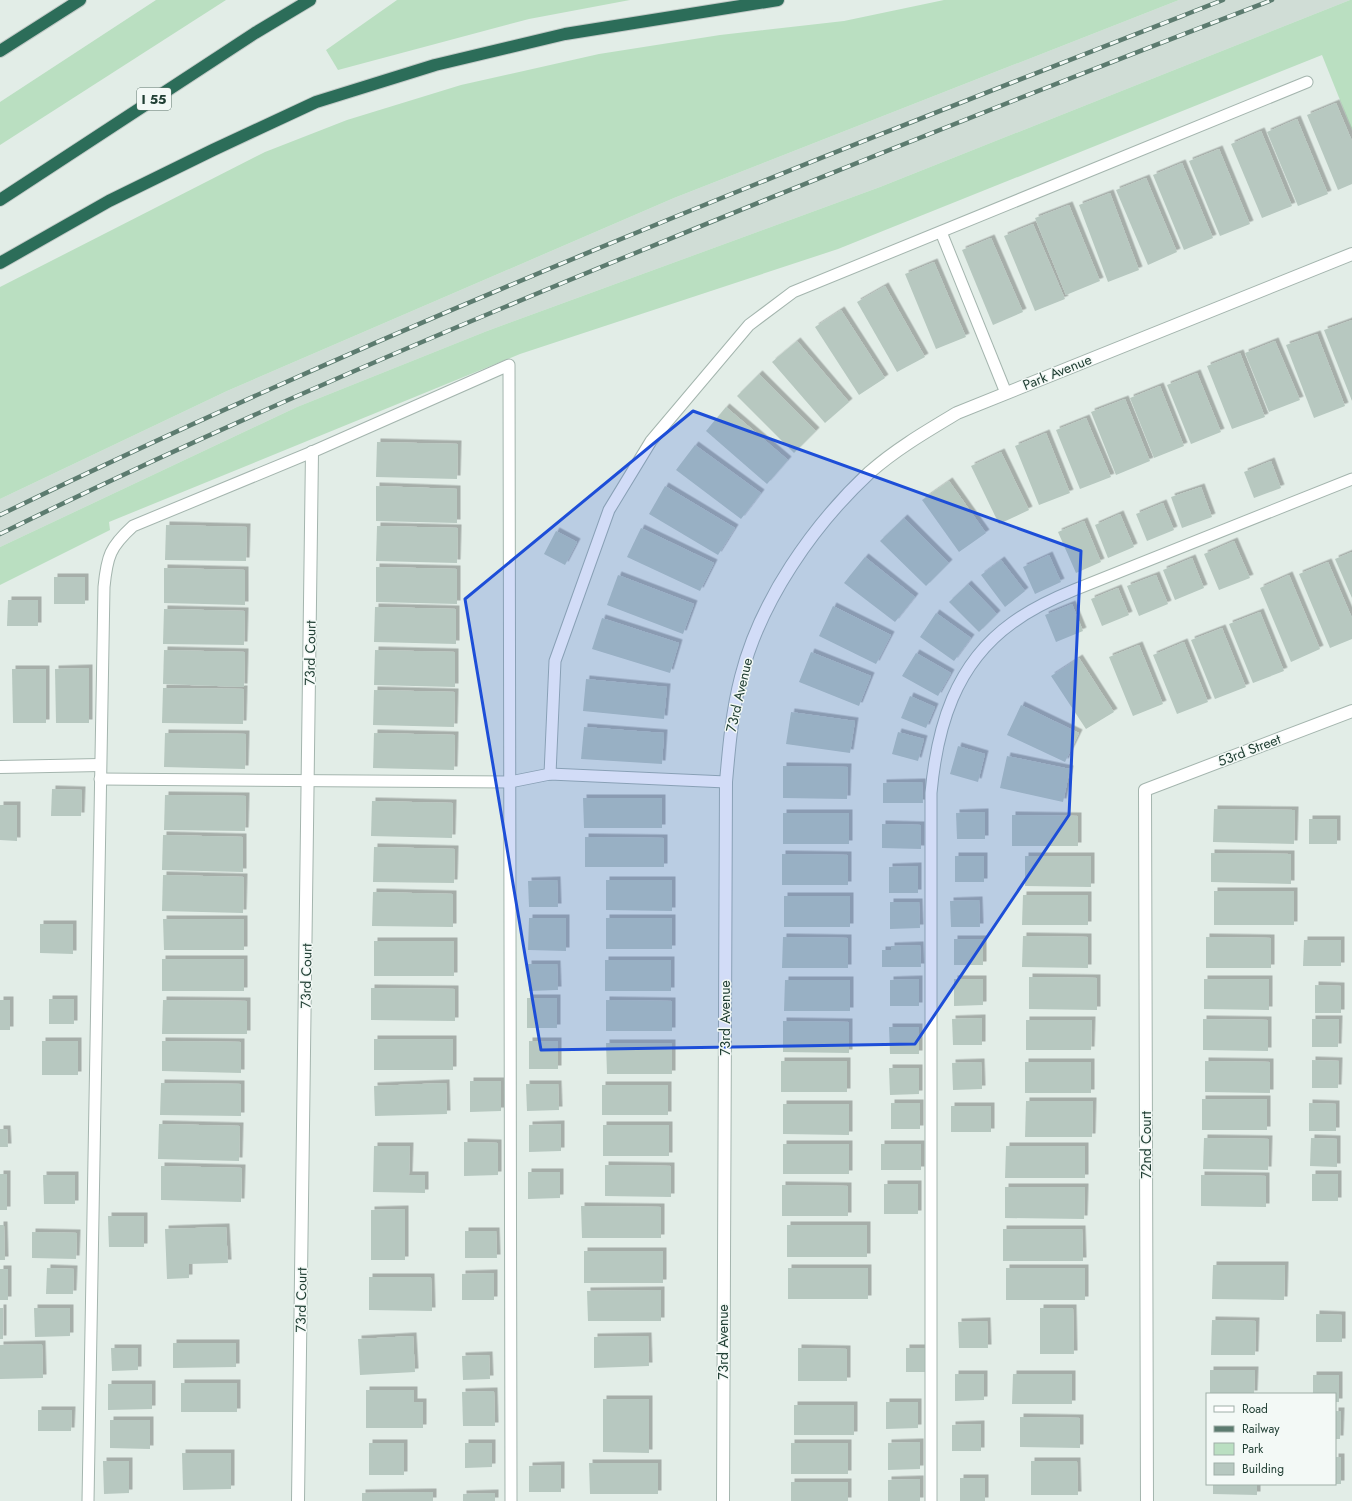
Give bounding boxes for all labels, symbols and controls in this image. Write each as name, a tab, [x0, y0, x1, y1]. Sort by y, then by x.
road number: I 55	[137, 88, 171, 110]
street label: Park Avenue	[1020, 349, 1094, 395]
street label: 73rd Court	[299, 620, 321, 686]
street label: 73rd Avenue	[721, 656, 757, 734]
street label: 53rd Street	[1215, 729, 1284, 771]
street label: 73rd Court	[295, 943, 317, 1009]
street label: 73rd Avenue	[715, 980, 735, 1056]
street label: 72nd Court	[1136, 1111, 1156, 1179]
street label: 73rd Court	[290, 1267, 312, 1333]
street label: 73rd Avenue	[713, 1304, 733, 1380]
legend	[1206, 1393, 1336, 1485]
text: Road	[1242, 1400, 1268, 1418]
text: Railway	[1242, 1420, 1280, 1438]
text: Park	[1242, 1440, 1264, 1458]
text: Building	[1242, 1460, 1284, 1478]

